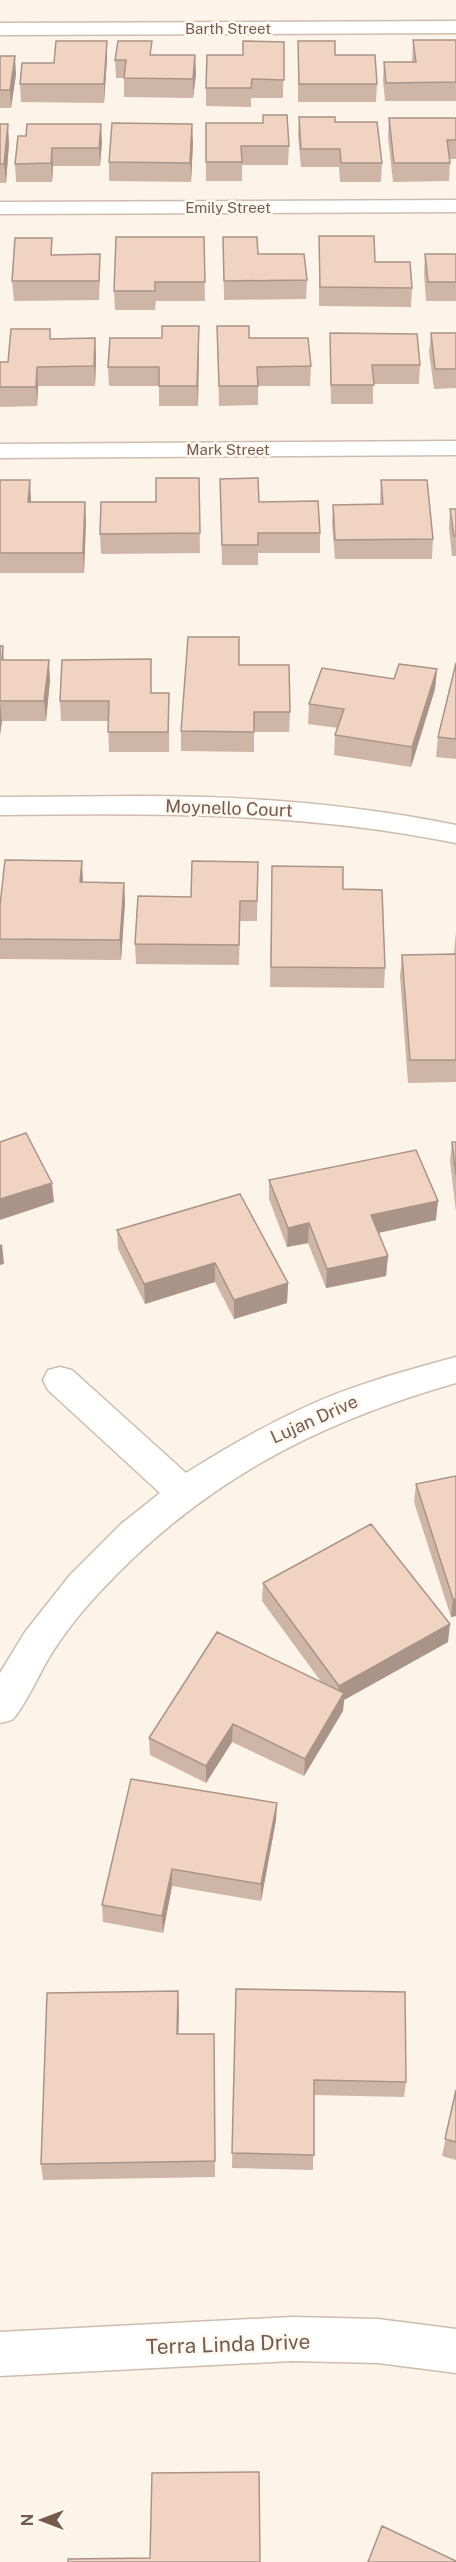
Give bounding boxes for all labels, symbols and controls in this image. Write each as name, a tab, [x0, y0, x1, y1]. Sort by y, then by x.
street label: Barth Street	[185, 20, 271, 37]
street label: Emily Street	[185, 199, 271, 216]
street label: Mark Street	[186, 441, 270, 458]
street label: Moynello Court	[165, 795, 293, 821]
street label: Lujan Drive	[267, 1390, 361, 1448]
street label: Terra Linda Drive	[145, 2329, 311, 2359]
north arrow	[12, 2490, 72, 2550]
text: N	[18, 2514, 37, 2526]

